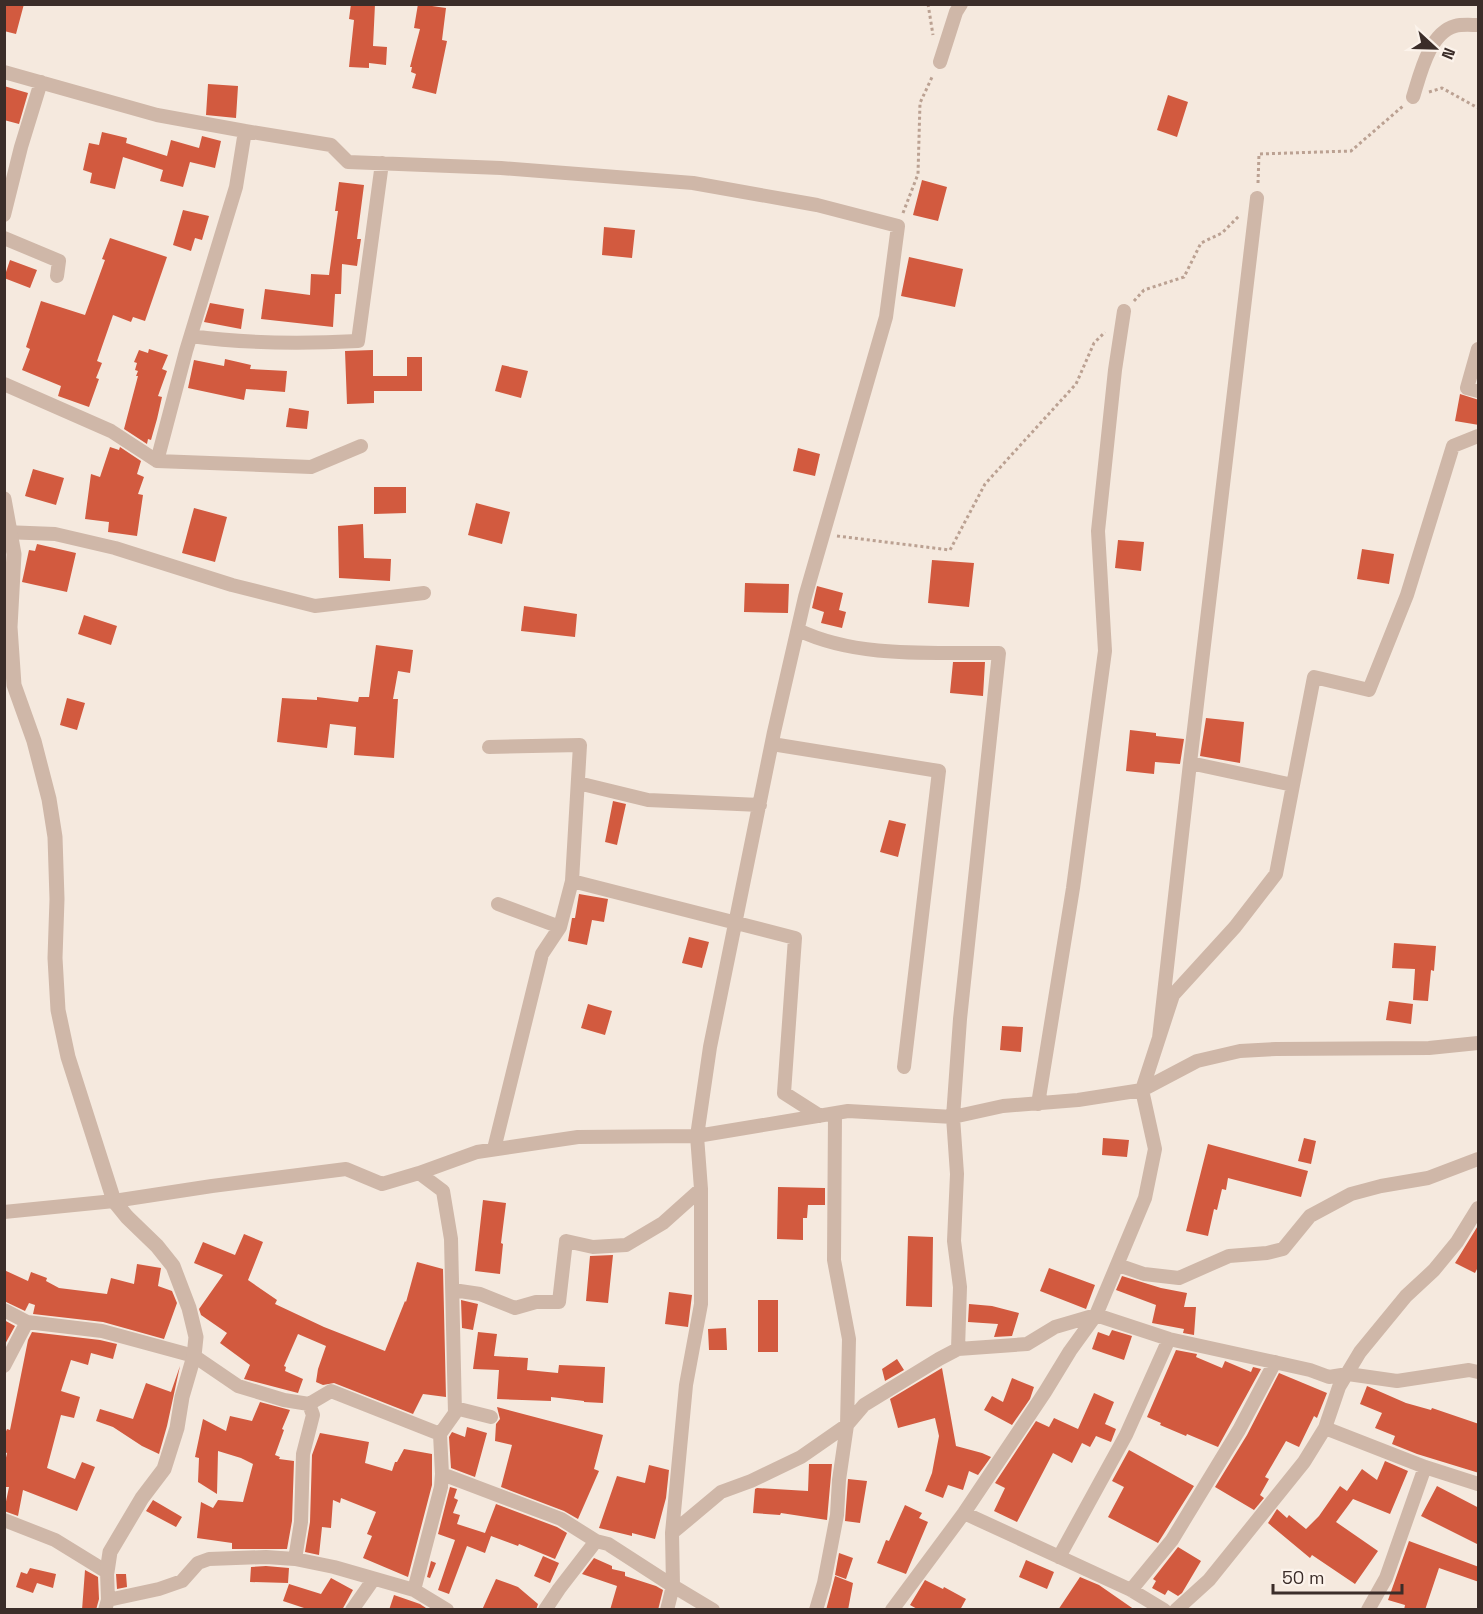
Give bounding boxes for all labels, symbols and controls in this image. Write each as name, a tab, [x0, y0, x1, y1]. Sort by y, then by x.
north arrow	[1405, 18, 1465, 78]
text: N	[1437, 45, 1460, 62]
scale bar	[1273, 1557, 1402, 1595]
text: 50 m	[1282, 1566, 1324, 1589]

